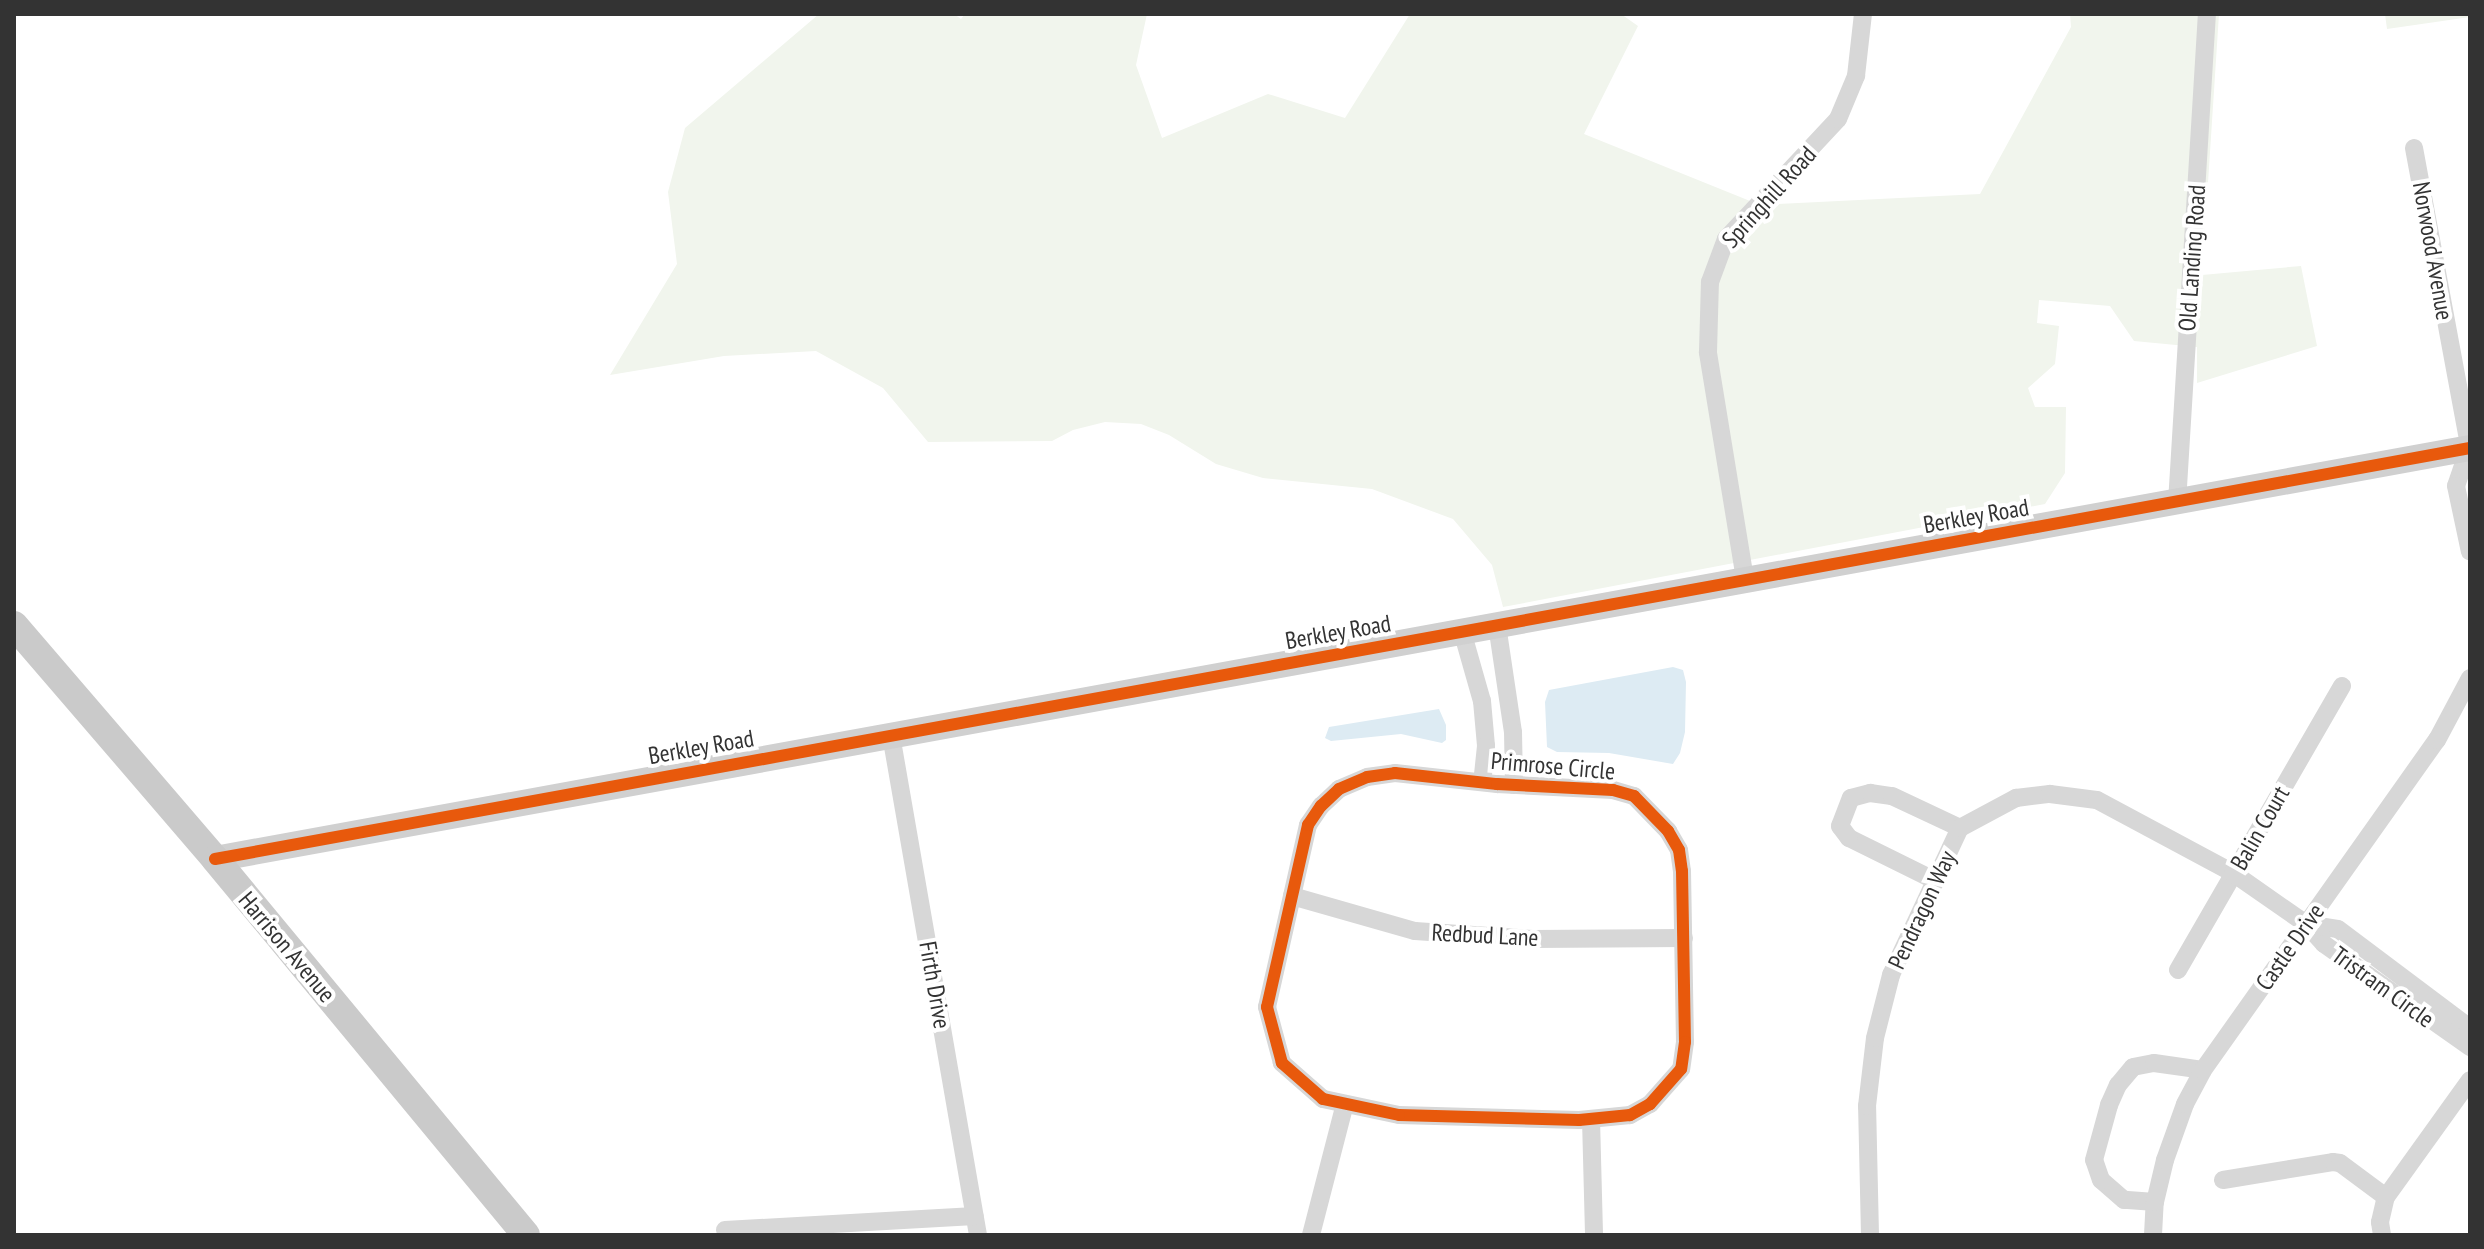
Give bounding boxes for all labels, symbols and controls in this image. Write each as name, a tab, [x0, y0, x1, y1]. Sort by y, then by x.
street label: Springhill Road	[1716, 140, 1822, 254]
street label: Norwood Avenue	[2407, 179, 2459, 323]
street label: Old Landing Road	[2173, 184, 2211, 332]
street label: Berkley Road	[1921, 493, 2031, 539]
street label: Berkley Road	[1283, 609, 1393, 655]
street label: Berkley Road	[646, 724, 756, 770]
street label: Primrose Circle	[1490, 746, 1616, 786]
street label: Balin Court	[2224, 781, 2296, 875]
street label: Pendragon Way	[1882, 846, 1962, 974]
street label: Harrison Avenue	[232, 886, 342, 1008]
street label: Castle Drive	[2250, 898, 2330, 996]
street label: Redbud Lane	[1431, 918, 1539, 952]
street label: Firth Drive	[913, 939, 957, 1031]
street label: Tristram Circle	[2326, 940, 2440, 1034]

